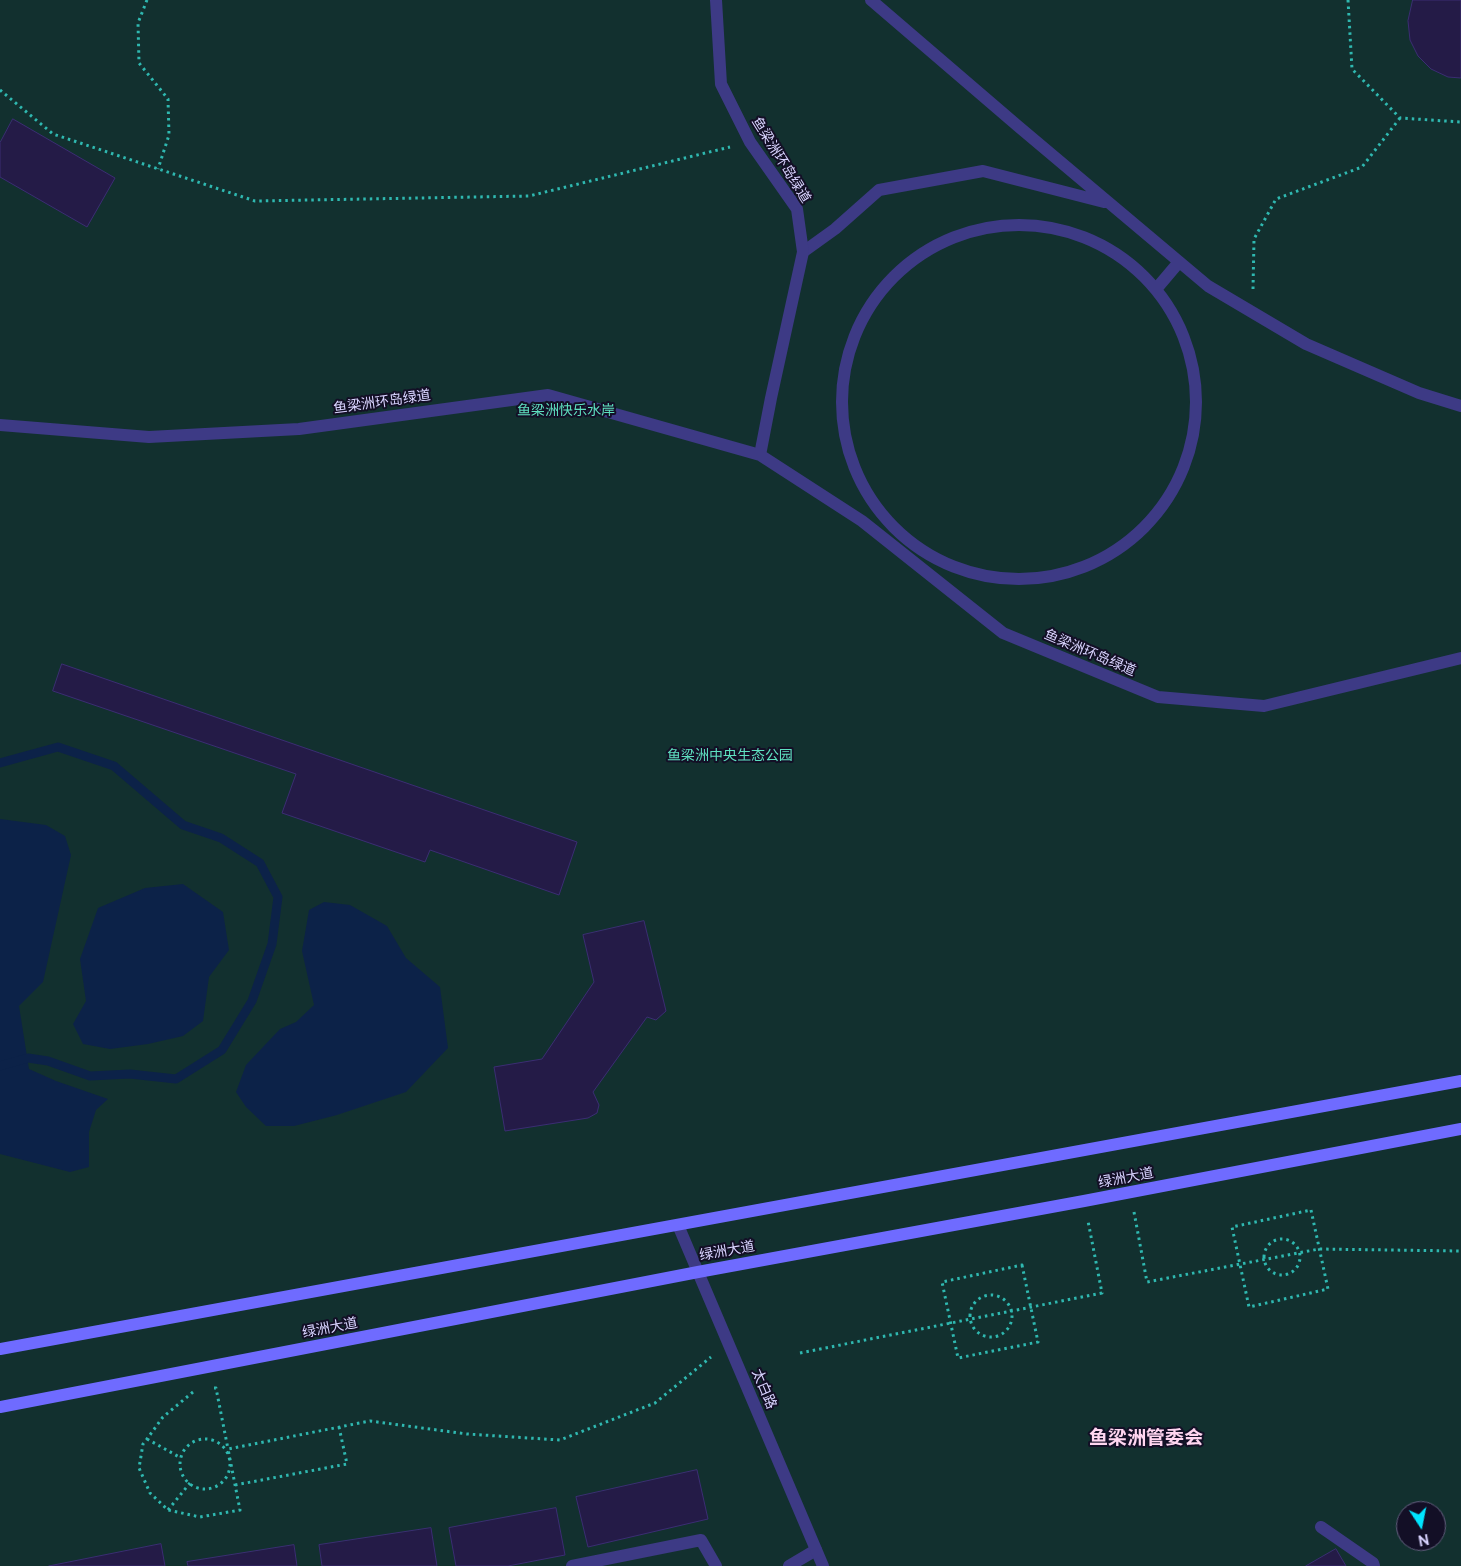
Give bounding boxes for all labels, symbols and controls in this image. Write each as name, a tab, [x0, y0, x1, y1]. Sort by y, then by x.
street label: 鱼梁洲环岛绿道	[748, 114, 814, 206]
street label: 鱼梁洲环岛绿道	[332, 387, 432, 417]
park label: 鱼梁洲快乐水岸	[517, 403, 615, 419]
street label: 鱼梁洲环岛绿道	[1042, 626, 1138, 680]
park label: 鱼梁洲中央生态公园	[667, 748, 793, 764]
street label: 绿洲大道	[1097, 1164, 1155, 1192]
street label: 绿洲大道	[698, 1238, 756, 1264]
street label: 绿洲大道	[301, 1314, 359, 1342]
street label: 太白路	[748, 1366, 780, 1412]
district label: 鱼梁洲管委会	[1089, 1427, 1203, 1449]
north arrow	[1396, 1501, 1446, 1551]
text: N	[1417, 1531, 1430, 1549]

